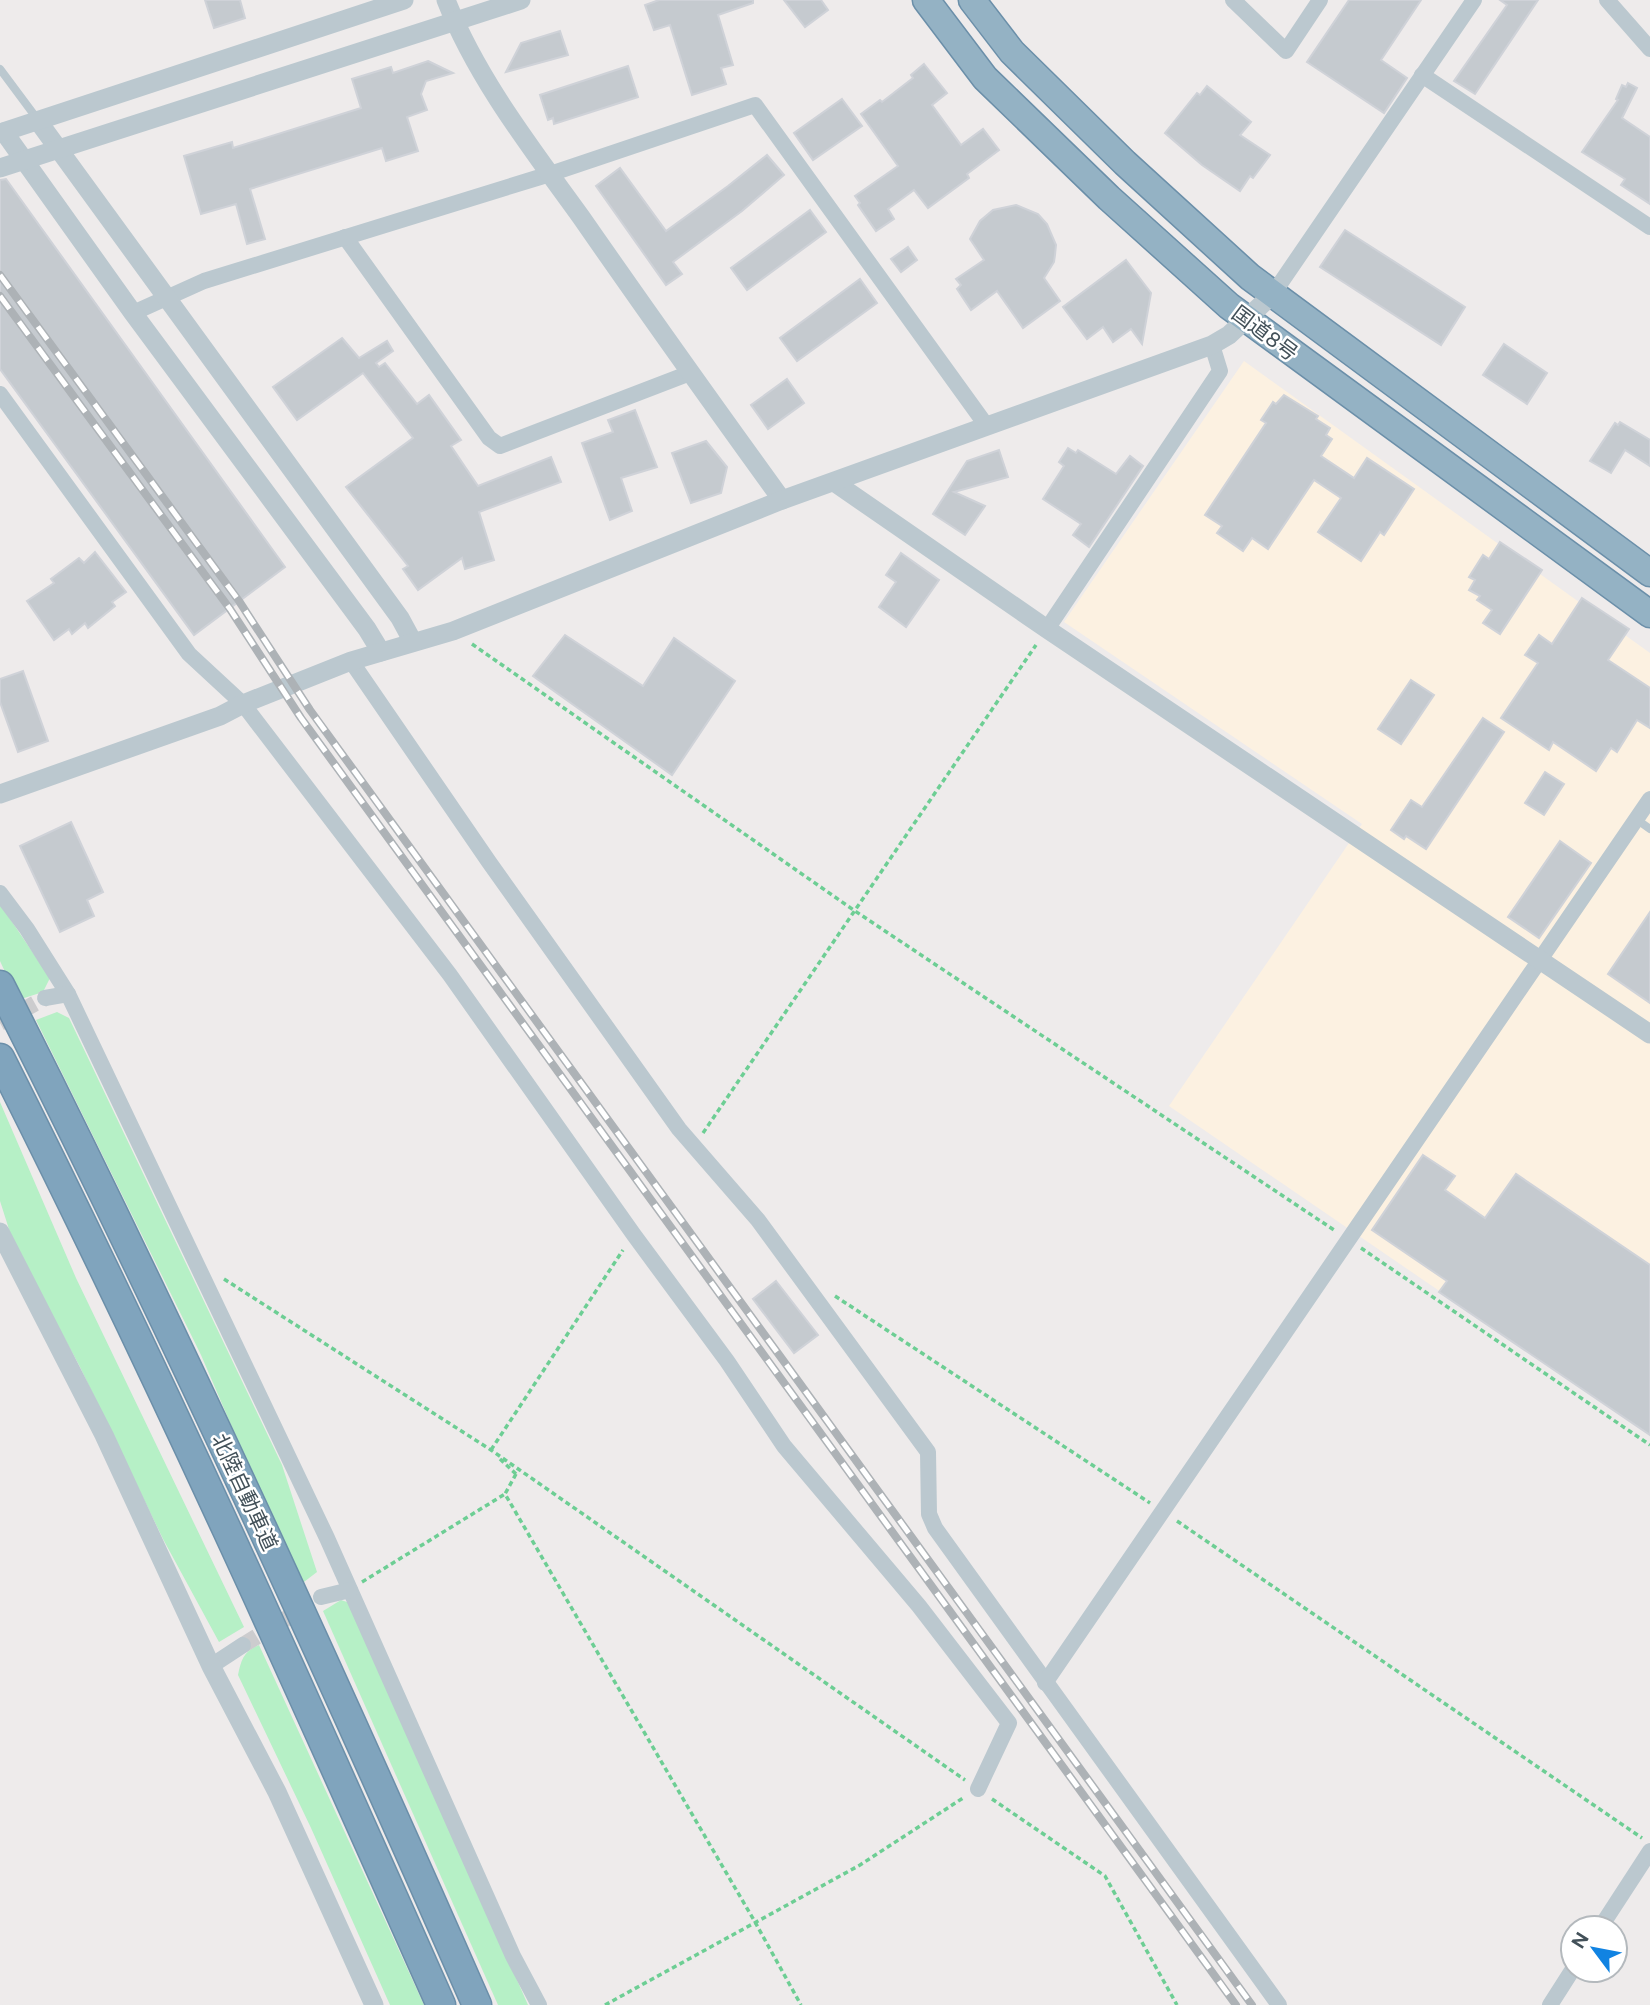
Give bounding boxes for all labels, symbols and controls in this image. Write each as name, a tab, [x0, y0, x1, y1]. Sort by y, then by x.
street label: 国道8号	[1227, 300, 1303, 366]
street label: 北陸自動車道	[207, 1430, 283, 1554]
north arrow	[1559, 1914, 1629, 1984]
text: N	[1566, 1928, 1594, 1953]

